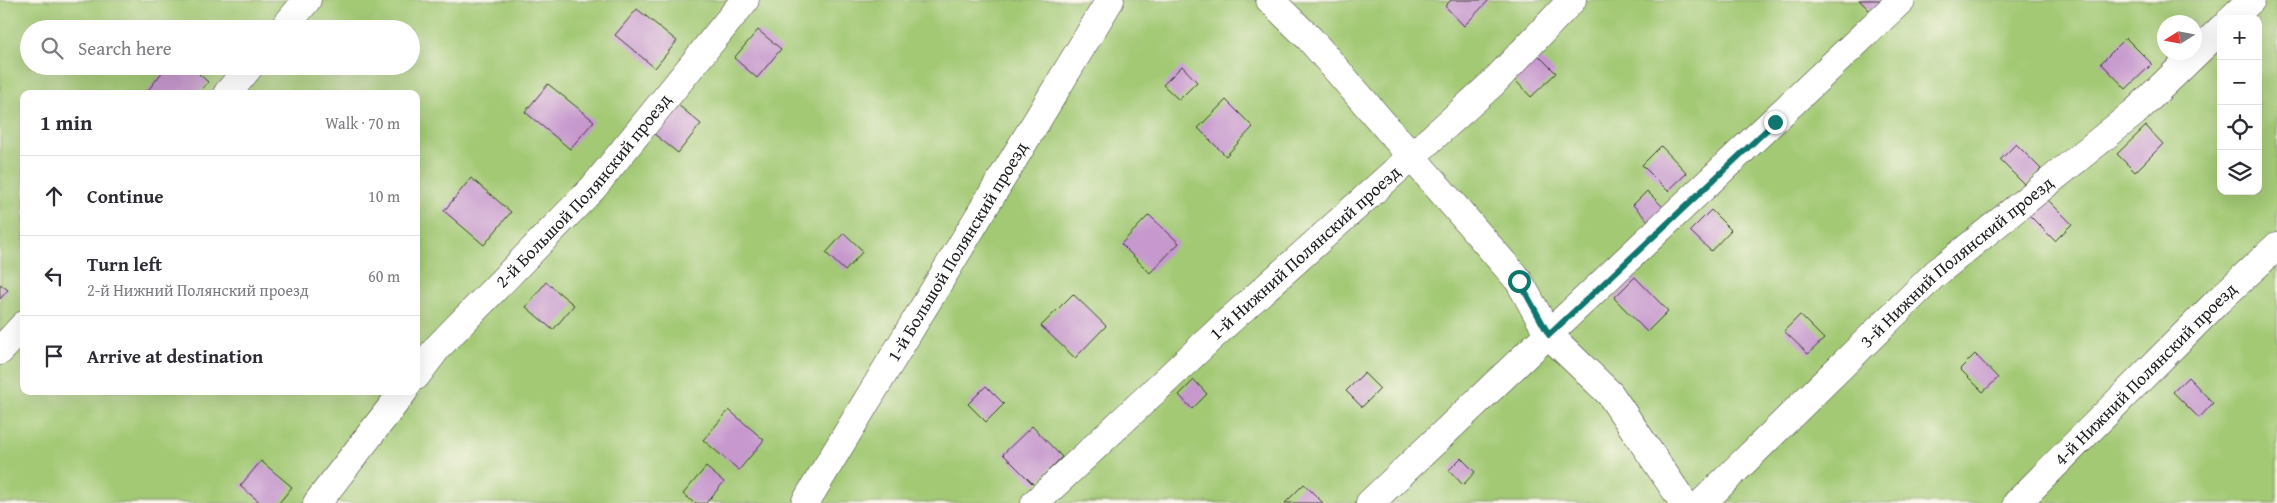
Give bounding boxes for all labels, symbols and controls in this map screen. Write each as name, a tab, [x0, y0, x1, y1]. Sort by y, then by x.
north arrow	[2157, 15, 2202, 60]
map controls	[2217, 15, 2262, 195]
button: +	[2217, 15, 2262, 60]
search box	[20, 20, 420, 75]
icon: search	[38, 34, 66, 62]
text: Search here	[78, 34, 172, 62]
button: −	[2217, 60, 2262, 105]
street label: 2-й Большой Полянский проезд	[489, 87, 677, 294]
button: locate	[2217, 105, 2262, 150]
text: 1 min	[40, 107, 92, 138]
text: Walk · 70 m	[325, 111, 400, 135]
route end	[1764, 111, 1787, 134]
street label: 1-й Большой Полянский проезд	[880, 136, 1034, 367]
button: layers	[2217, 150, 2262, 195]
street label: 1-й Нижний Полянский проезд	[1203, 159, 1406, 346]
street label: 3-й Нижний Полянский проезд	[1854, 169, 2059, 354]
icon: ahead	[40, 182, 68, 210]
text: Continue	[87, 182, 164, 210]
text: 10 m	[368, 184, 400, 208]
text: Turn left	[87, 250, 162, 278]
icon: left	[40, 262, 68, 290]
text: 60 m	[368, 264, 400, 288]
route start	[1508, 270, 1531, 293]
street label: 4-й Нижний Полянский проезд	[2047, 276, 2243, 472]
text: 2-й Нижний Полянский проезд	[87, 278, 309, 302]
icon: arrive	[40, 342, 68, 370]
text: Arrive at destination	[87, 342, 263, 370]

